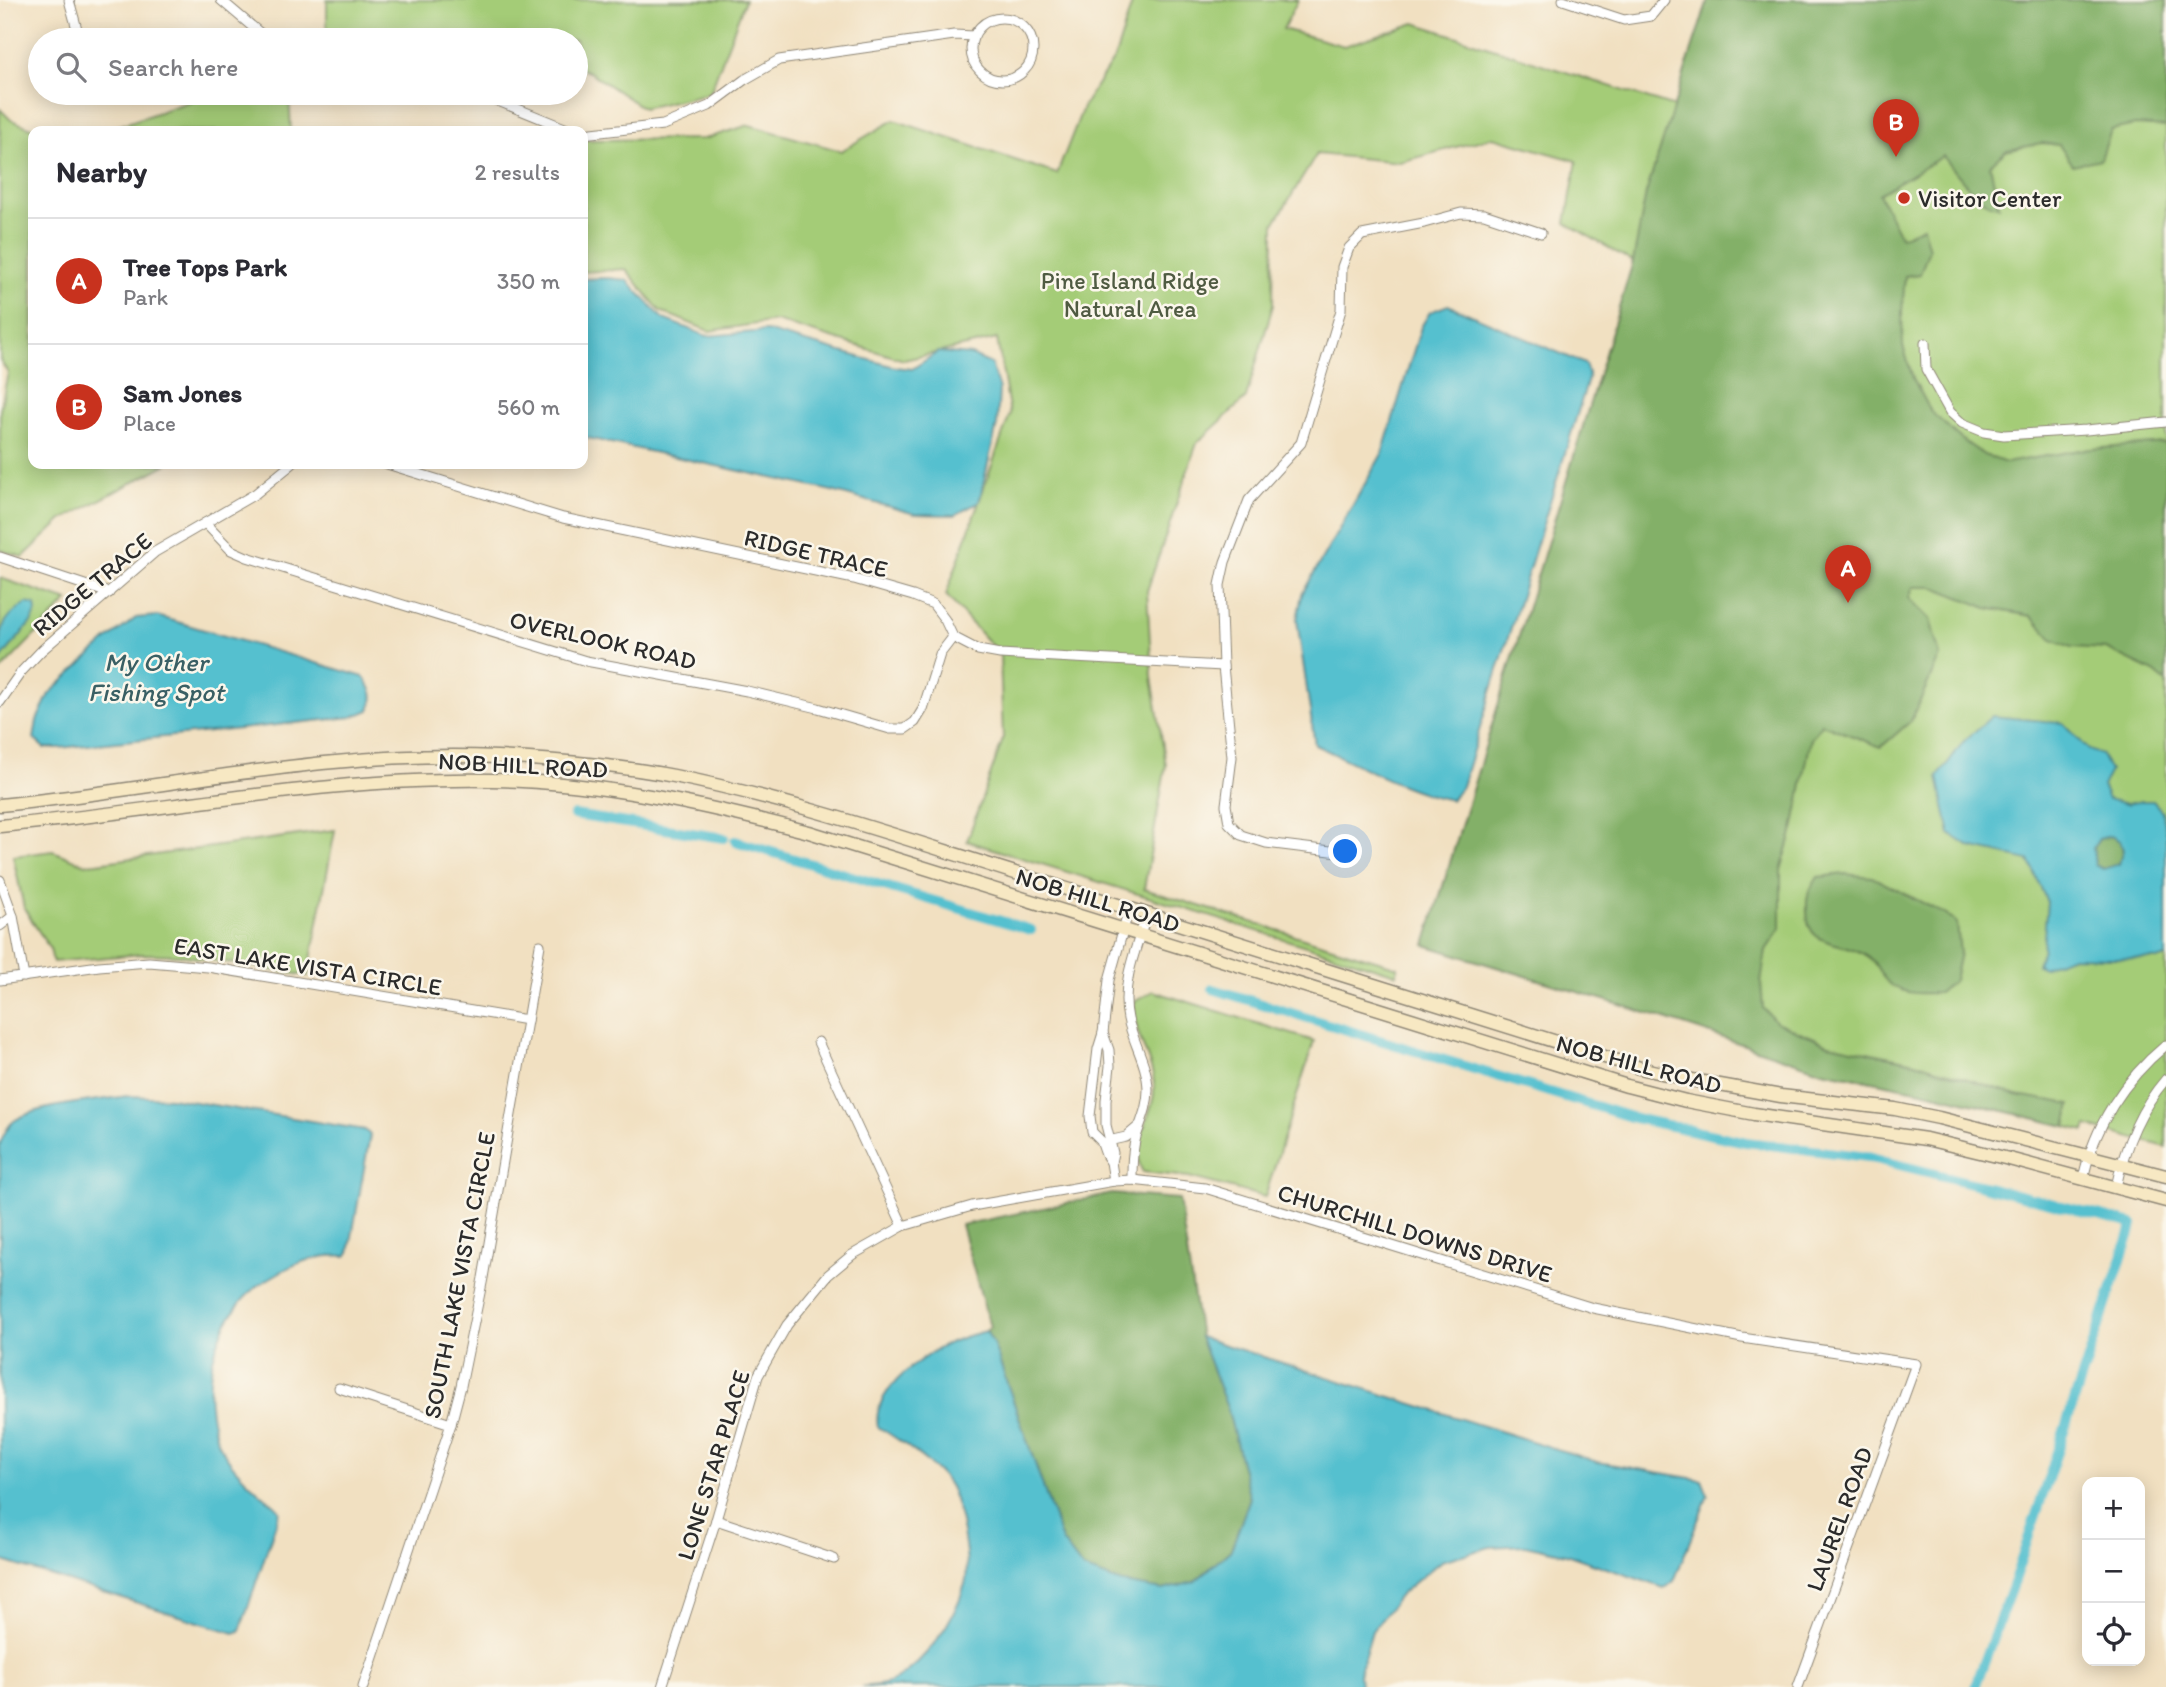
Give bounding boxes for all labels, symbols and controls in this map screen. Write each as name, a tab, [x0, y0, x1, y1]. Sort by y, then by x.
search box	[28, 28, 588, 105]
icon: search	[52, 48, 90, 86]
text: Search here	[108, 51, 238, 83]
pin: B	[1873, 99, 1919, 157]
text: Nearby	[56, 153, 147, 190]
text: 2 results	[474, 158, 560, 186]
place label: Visitor Center	[1918, 184, 2062, 213]
marker: Visitor Center	[1896, 190, 1912, 206]
text: Tree Tops Park	[123, 251, 287, 283]
park label: Pine Island Ridge Natural Area	[1041, 266, 1219, 323]
text: A	[72, 267, 86, 295]
text: 350 m	[497, 267, 560, 295]
text: Park	[123, 283, 168, 311]
text: Sam Jones	[123, 377, 242, 409]
text: B	[72, 393, 86, 421]
text: 560 m	[497, 393, 560, 421]
text: Place	[123, 409, 176, 437]
street label: RIDGE TRACE	[741, 522, 891, 584]
street label: RIDGE TRACE	[27, 526, 157, 642]
pin: A	[1825, 545, 1871, 603]
street label: OVERLOOK ROAD	[507, 604, 699, 676]
water label: My Other Fishing Spot	[88, 646, 226, 708]
street label: NOB HILL ROAD	[437, 746, 609, 784]
your location	[1328, 834, 1362, 868]
street label: NOB HILL ROAD	[1012, 861, 1184, 939]
street label: EAST LAKE VISTA CIRCLE	[172, 931, 444, 1001]
street label: NOB HILL ROAD	[1553, 1028, 1725, 1100]
street label: SOUTH LAKE VISTA CIRCLE	[417, 1129, 501, 1421]
street label: CHURCHILL DOWNS DRIVE	[1274, 1177, 1556, 1289]
street label: LONE STAR PLACE	[670, 1366, 756, 1564]
street label: LAUREL ROAD	[1799, 1443, 1879, 1595]
map controls	[2082, 1477, 2145, 1666]
button: +	[2082, 1477, 2145, 1540]
button: −	[2082, 1540, 2145, 1603]
button: locate	[2082, 1603, 2145, 1666]

